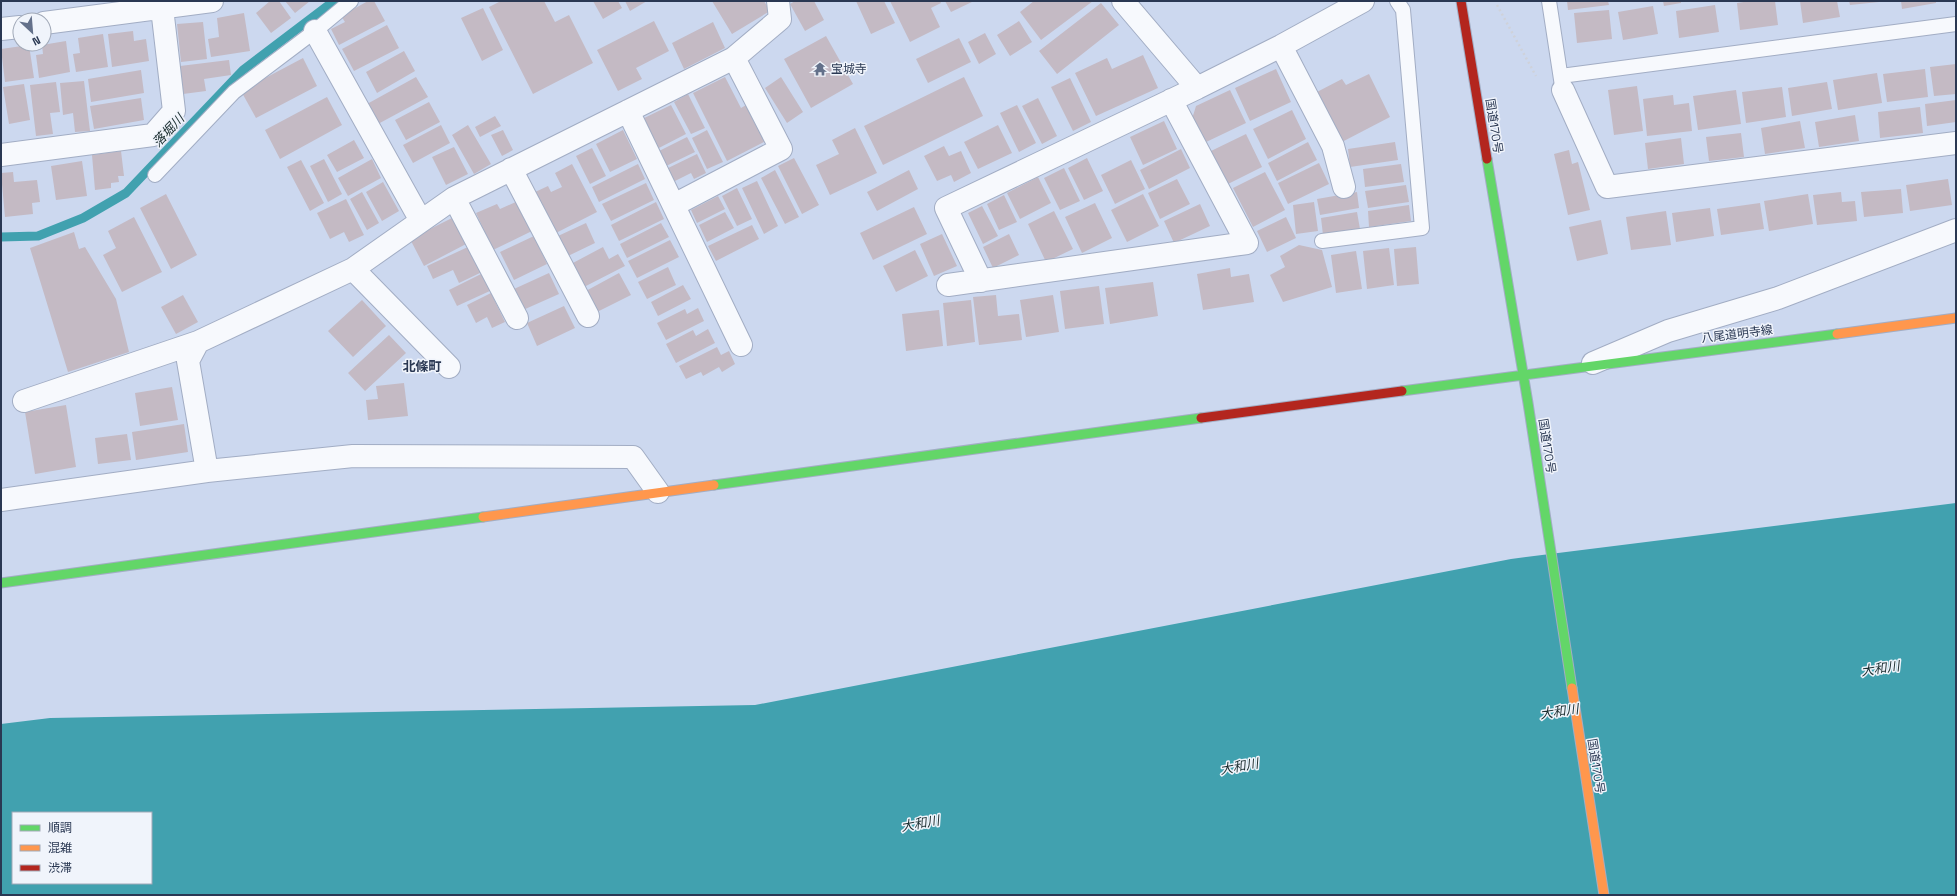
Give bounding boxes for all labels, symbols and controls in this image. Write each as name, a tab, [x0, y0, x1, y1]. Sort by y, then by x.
north arrow	[12, 12, 52, 52]
text: N	[30, 33, 43, 49]
temple icon: 宝城寺	[812, 61, 828, 77]
place label: 宝城寺	[831, 61, 867, 77]
street label: 国道170号	[1482, 97, 1506, 155]
water label: 落堀川	[149, 109, 189, 150]
street label: 八尾道明寺線	[1700, 322, 1774, 346]
district label: 北條町	[402, 358, 442, 375]
street label: 国道170号	[1535, 417, 1559, 475]
water label: 大和川	[1860, 657, 1903, 680]
water label: 大和川	[1539, 700, 1582, 723]
street label: 国道170号	[1584, 737, 1608, 795]
water label: 大和川	[1218, 754, 1262, 778]
water label: 大和川	[899, 811, 943, 835]
legend	[12, 812, 152, 884]
text: 順調	[48, 820, 72, 836]
text: 混雑	[48, 840, 72, 856]
text: 渋滞	[48, 860, 72, 876]

